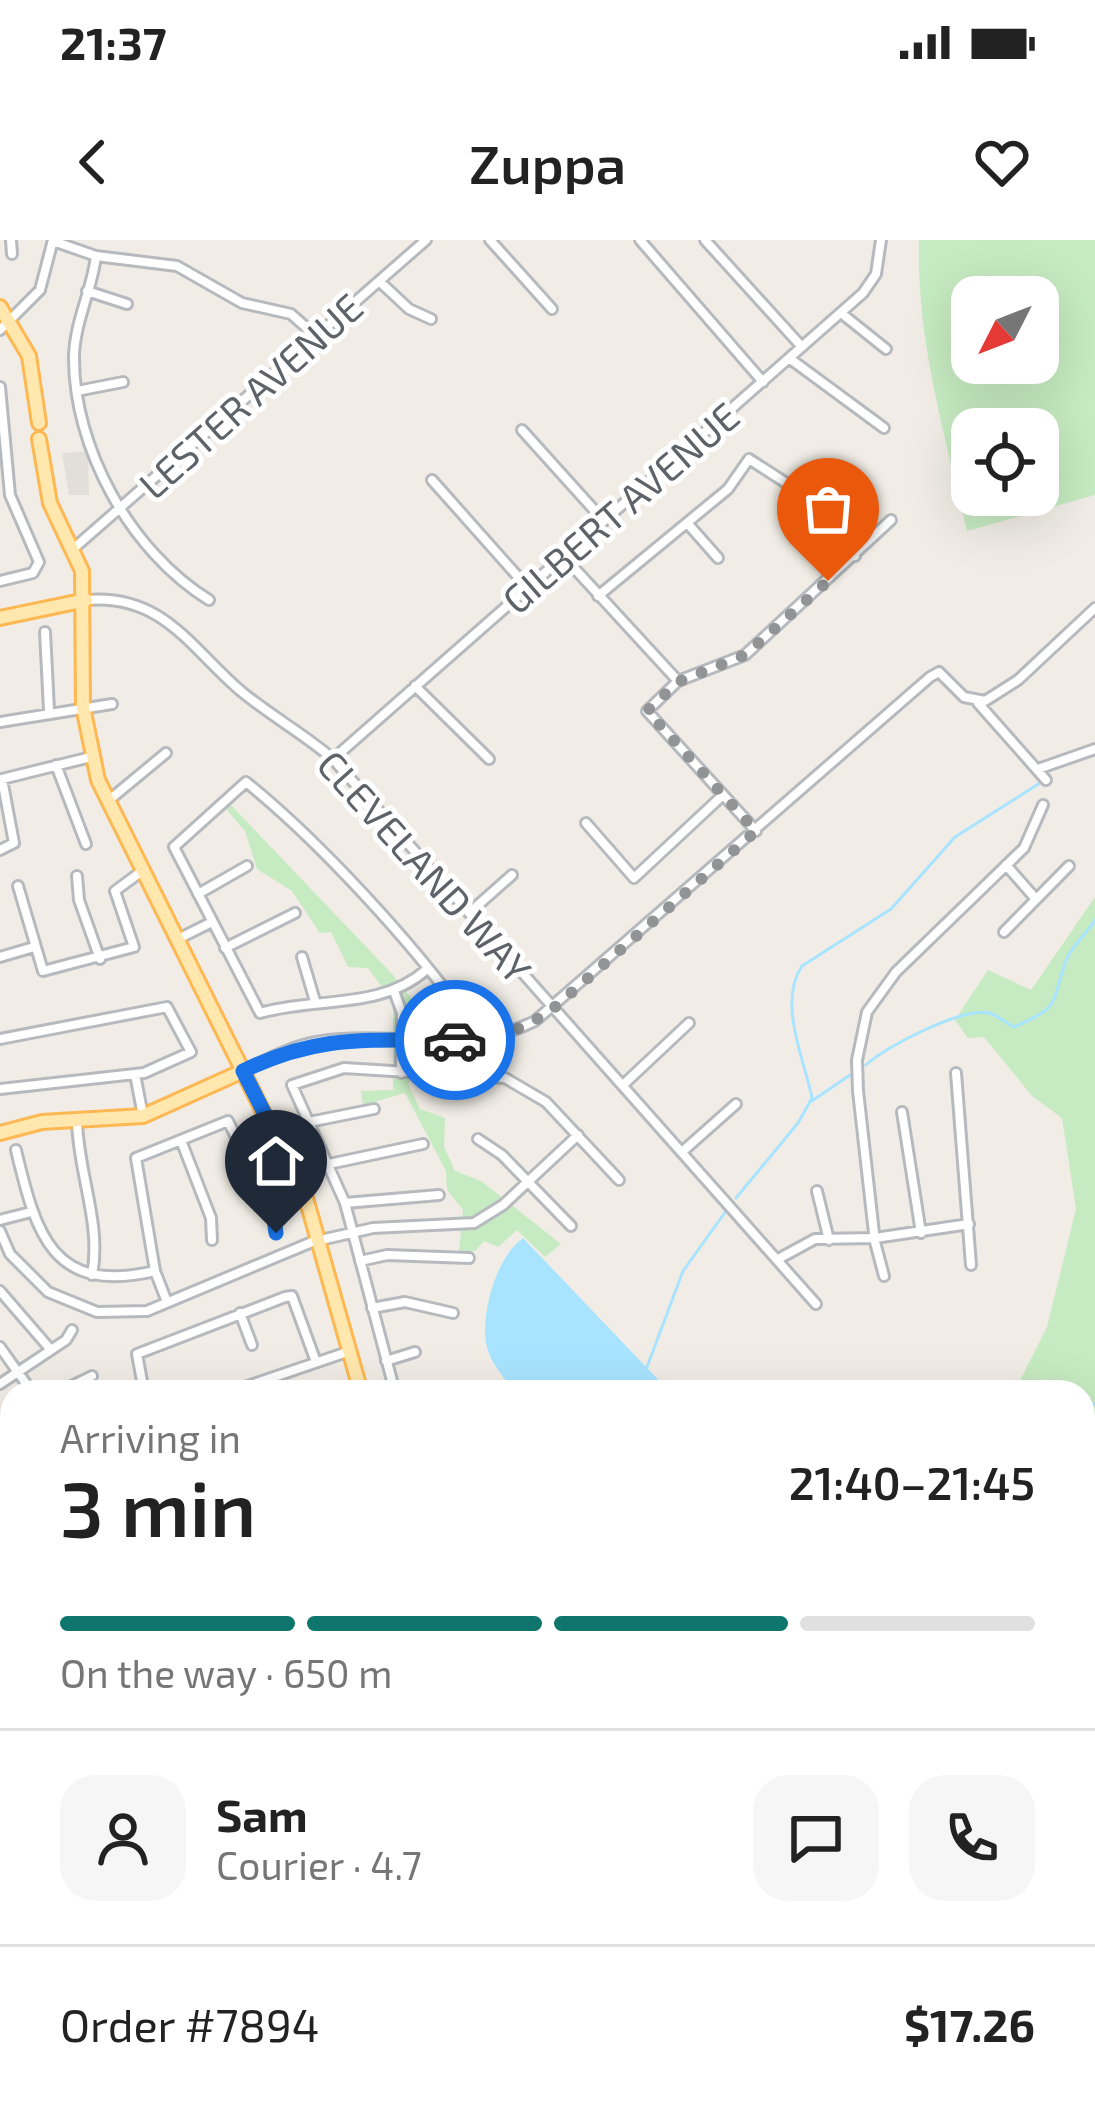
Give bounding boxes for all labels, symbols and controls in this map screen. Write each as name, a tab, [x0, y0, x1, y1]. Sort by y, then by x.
text: 21:37	[60, 15, 166, 69]
icon: back	[60, 129, 126, 195]
icon: heart	[969, 129, 1035, 195]
text: Zuppa	[469, 130, 626, 195]
north arrow	[951, 276, 1059, 384]
map controls	[951, 276, 1059, 516]
street label: LESTER AVENUE	[129, 283, 371, 507]
street label: GILBERT AVENUE	[492, 392, 748, 622]
button: locate	[951, 408, 1059, 516]
pin	[777, 458, 879, 581]
icon: bag	[795, 476, 861, 542]
street label: CLEVELAND WAY	[308, 740, 542, 992]
courier	[395, 980, 515, 1100]
icon: car	[422, 1007, 488, 1073]
pin	[225, 1110, 327, 1233]
icon: home	[243, 1128, 309, 1194]
text: Arriving in	[60, 1414, 241, 1461]
text: 21:40–21:45	[789, 1455, 1035, 1509]
text: 3 min	[60, 1459, 256, 1553]
text: On the way · 650 m	[60, 1649, 392, 1696]
button: person	[60, 1775, 186, 1901]
button: chat	[753, 1775, 879, 1901]
button: phone	[909, 1775, 1035, 1901]
text: Sam	[216, 1787, 308, 1841]
text: Courier · 4.7	[216, 1841, 422, 1888]
text: Order #7894	[60, 1997, 319, 2051]
text: $17.26	[904, 1997, 1035, 2051]

